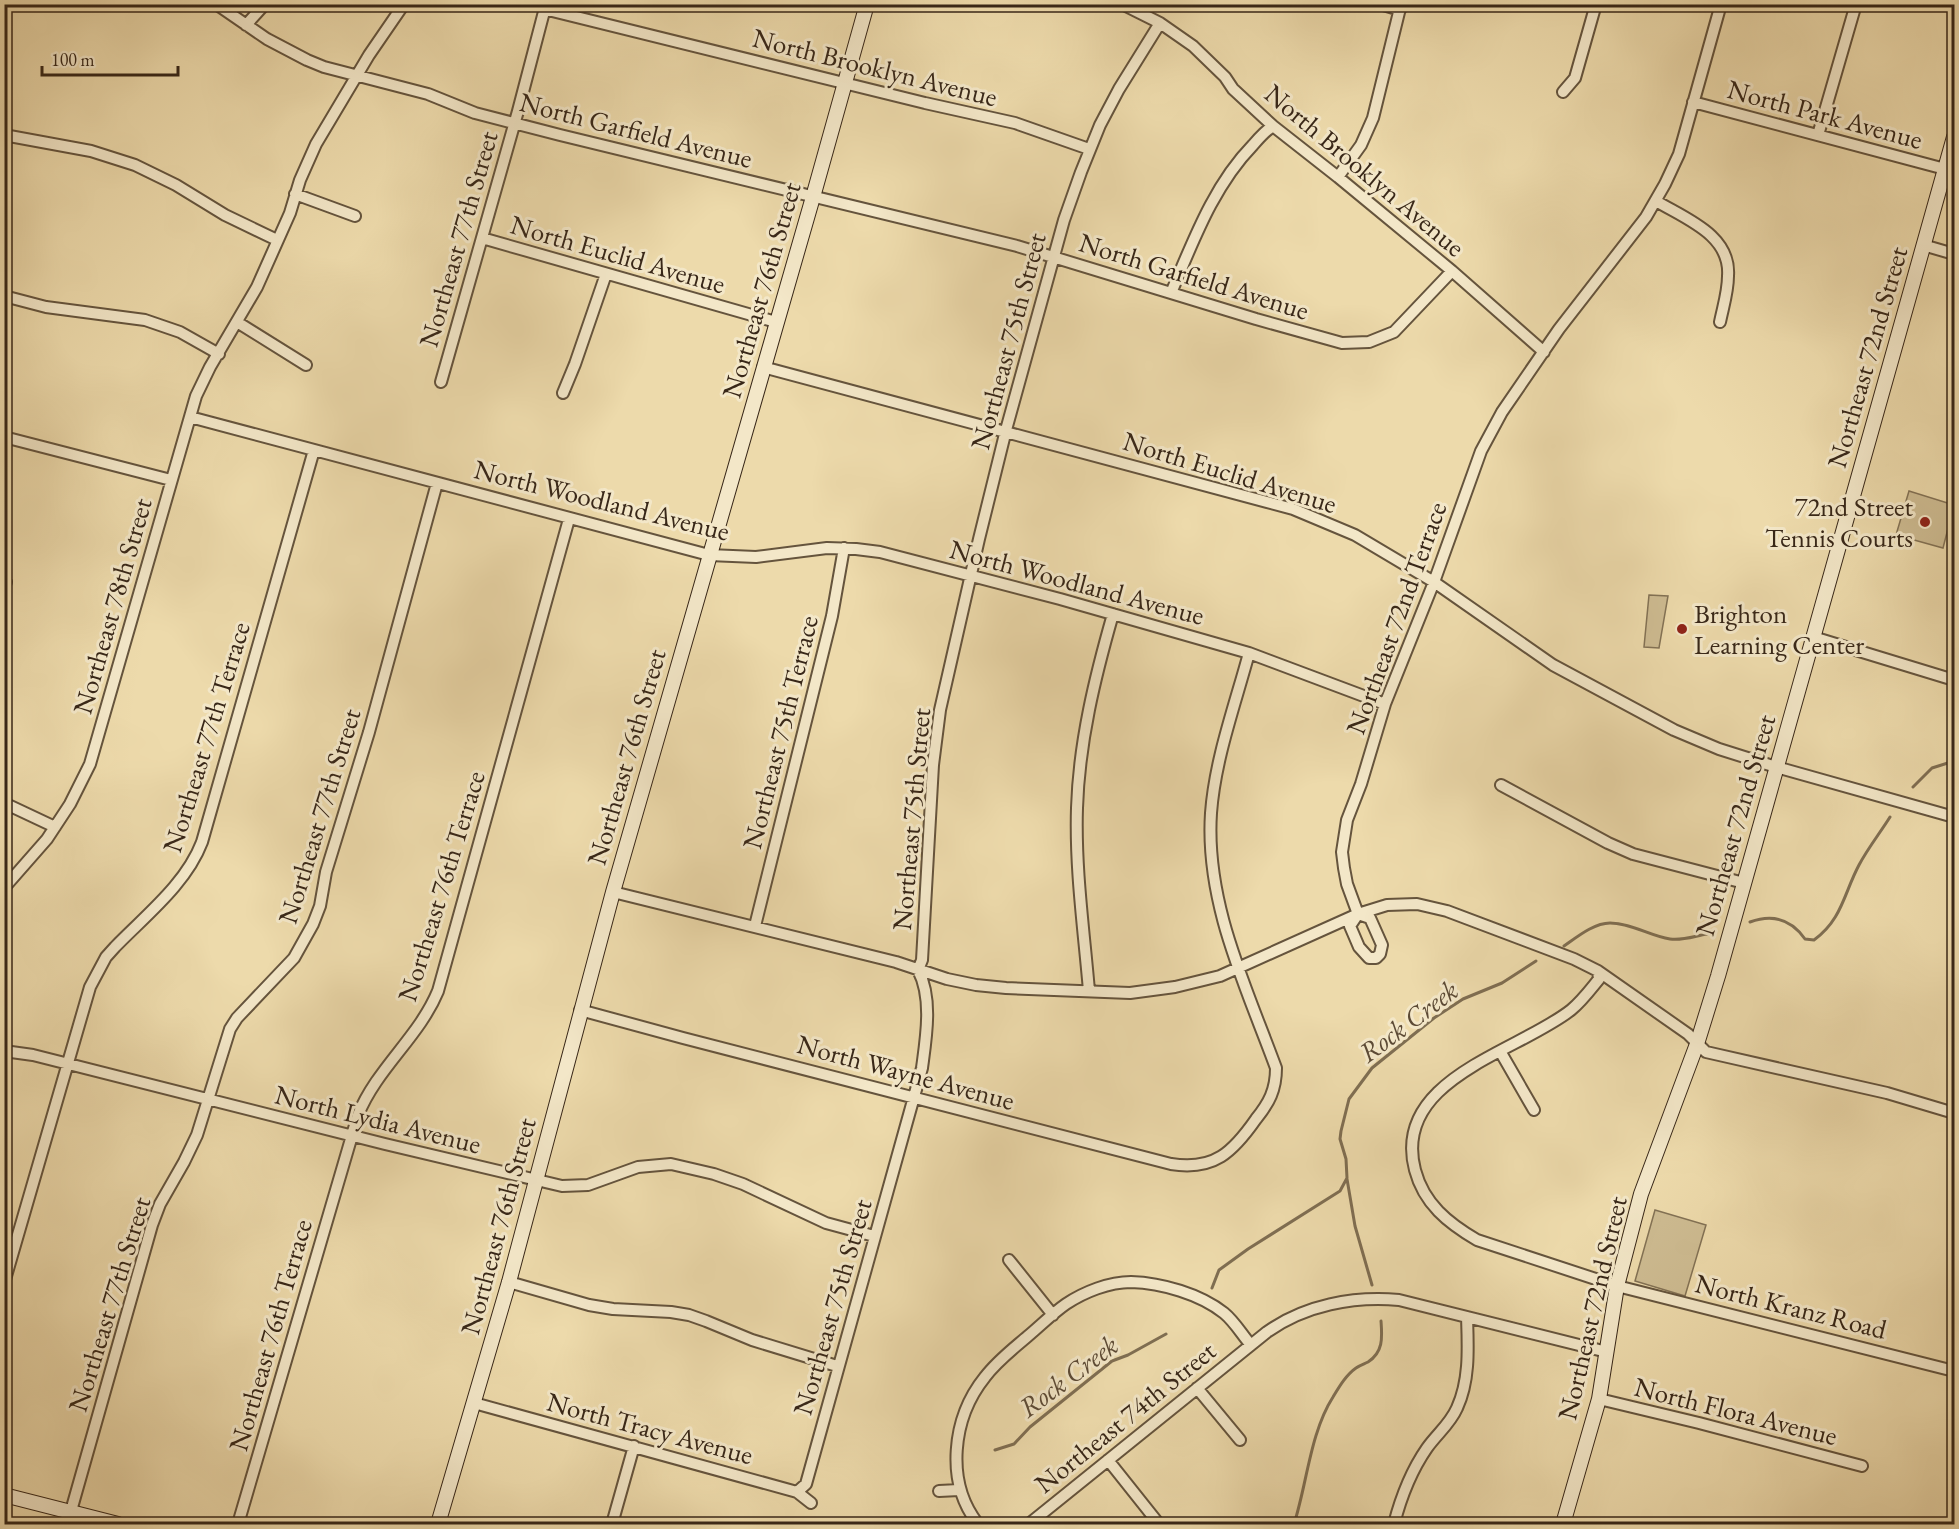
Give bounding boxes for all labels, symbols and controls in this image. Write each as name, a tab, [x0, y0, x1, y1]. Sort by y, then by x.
street label: North Brooklyn Avenue	[749, 20, 1001, 114]
scale bar	[42, 39, 178, 77]
text: 100 m	[51, 48, 95, 71]
street label: North Park Avenue	[1724, 71, 1926, 157]
street label: North Brooklyn Avenue	[1258, 76, 1472, 264]
street label: North Garfield Avenue	[516, 84, 756, 176]
street label: Northeast 77th Street	[410, 126, 506, 351]
street label: Northeast 76th Street	[713, 177, 809, 402]
street label: North Euclid Avenue	[507, 207, 729, 301]
street label: North Garfield Avenue	[1075, 224, 1313, 328]
street label: Northeast 75th Street	[962, 228, 1054, 453]
street label: Northeast 72nd Street	[1819, 242, 1915, 472]
street label: North Euclid Avenue	[1119, 423, 1341, 521]
street label: North Woodland Avenue	[471, 451, 733, 549]
place label: 72nd Street Tennis Courts	[1765, 489, 1914, 555]
street label: Northeast 78th Street	[64, 493, 160, 718]
street label: Northeast 72nd Terrace	[1338, 497, 1454, 739]
marker: 72nd Street Tennis Courts	[1918, 515, 1932, 529]
street label: North Woodland Avenue	[946, 531, 1208, 633]
place label: Brighton Learning Center	[1694, 596, 1864, 662]
street label: Northeast 75th Terrace	[734, 612, 826, 852]
street label: Northeast 77th Terrace	[154, 617, 258, 857]
marker: Brighton Learning Center	[1675, 622, 1689, 636]
street label: Northeast 76th Street	[578, 644, 674, 869]
street label: Northeast 77th Street	[270, 704, 368, 928]
street label: Northeast 75th Street	[884, 706, 938, 932]
street label: Northeast 72nd Street	[1687, 710, 1783, 940]
street label: Northeast 76th Terrace	[389, 766, 493, 1006]
water label: Rock Creek	[1351, 972, 1465, 1070]
street label: North Wayne Avenue	[793, 1026, 1019, 1118]
street label: North Lydia Avenue	[271, 1076, 485, 1162]
street label: Northeast 76th Street	[452, 1113, 544, 1338]
street label: Northeast 77th Street	[60, 1192, 158, 1416]
street label: Northeast 72nd Street	[1549, 1192, 1635, 1423]
street label: Northeast 75th Street	[784, 1194, 880, 1419]
street label: Northeast 76th Terrace	[220, 1215, 320, 1455]
street label: North Kranz Road	[1692, 1265, 1891, 1347]
water label: Rock Creek	[1011, 1327, 1125, 1425]
street label: Northeast 74th Street	[1027, 1333, 1223, 1501]
street label: North Flora Avenue	[1631, 1369, 1841, 1453]
street label: North Tracy Avenue	[543, 1384, 757, 1472]

